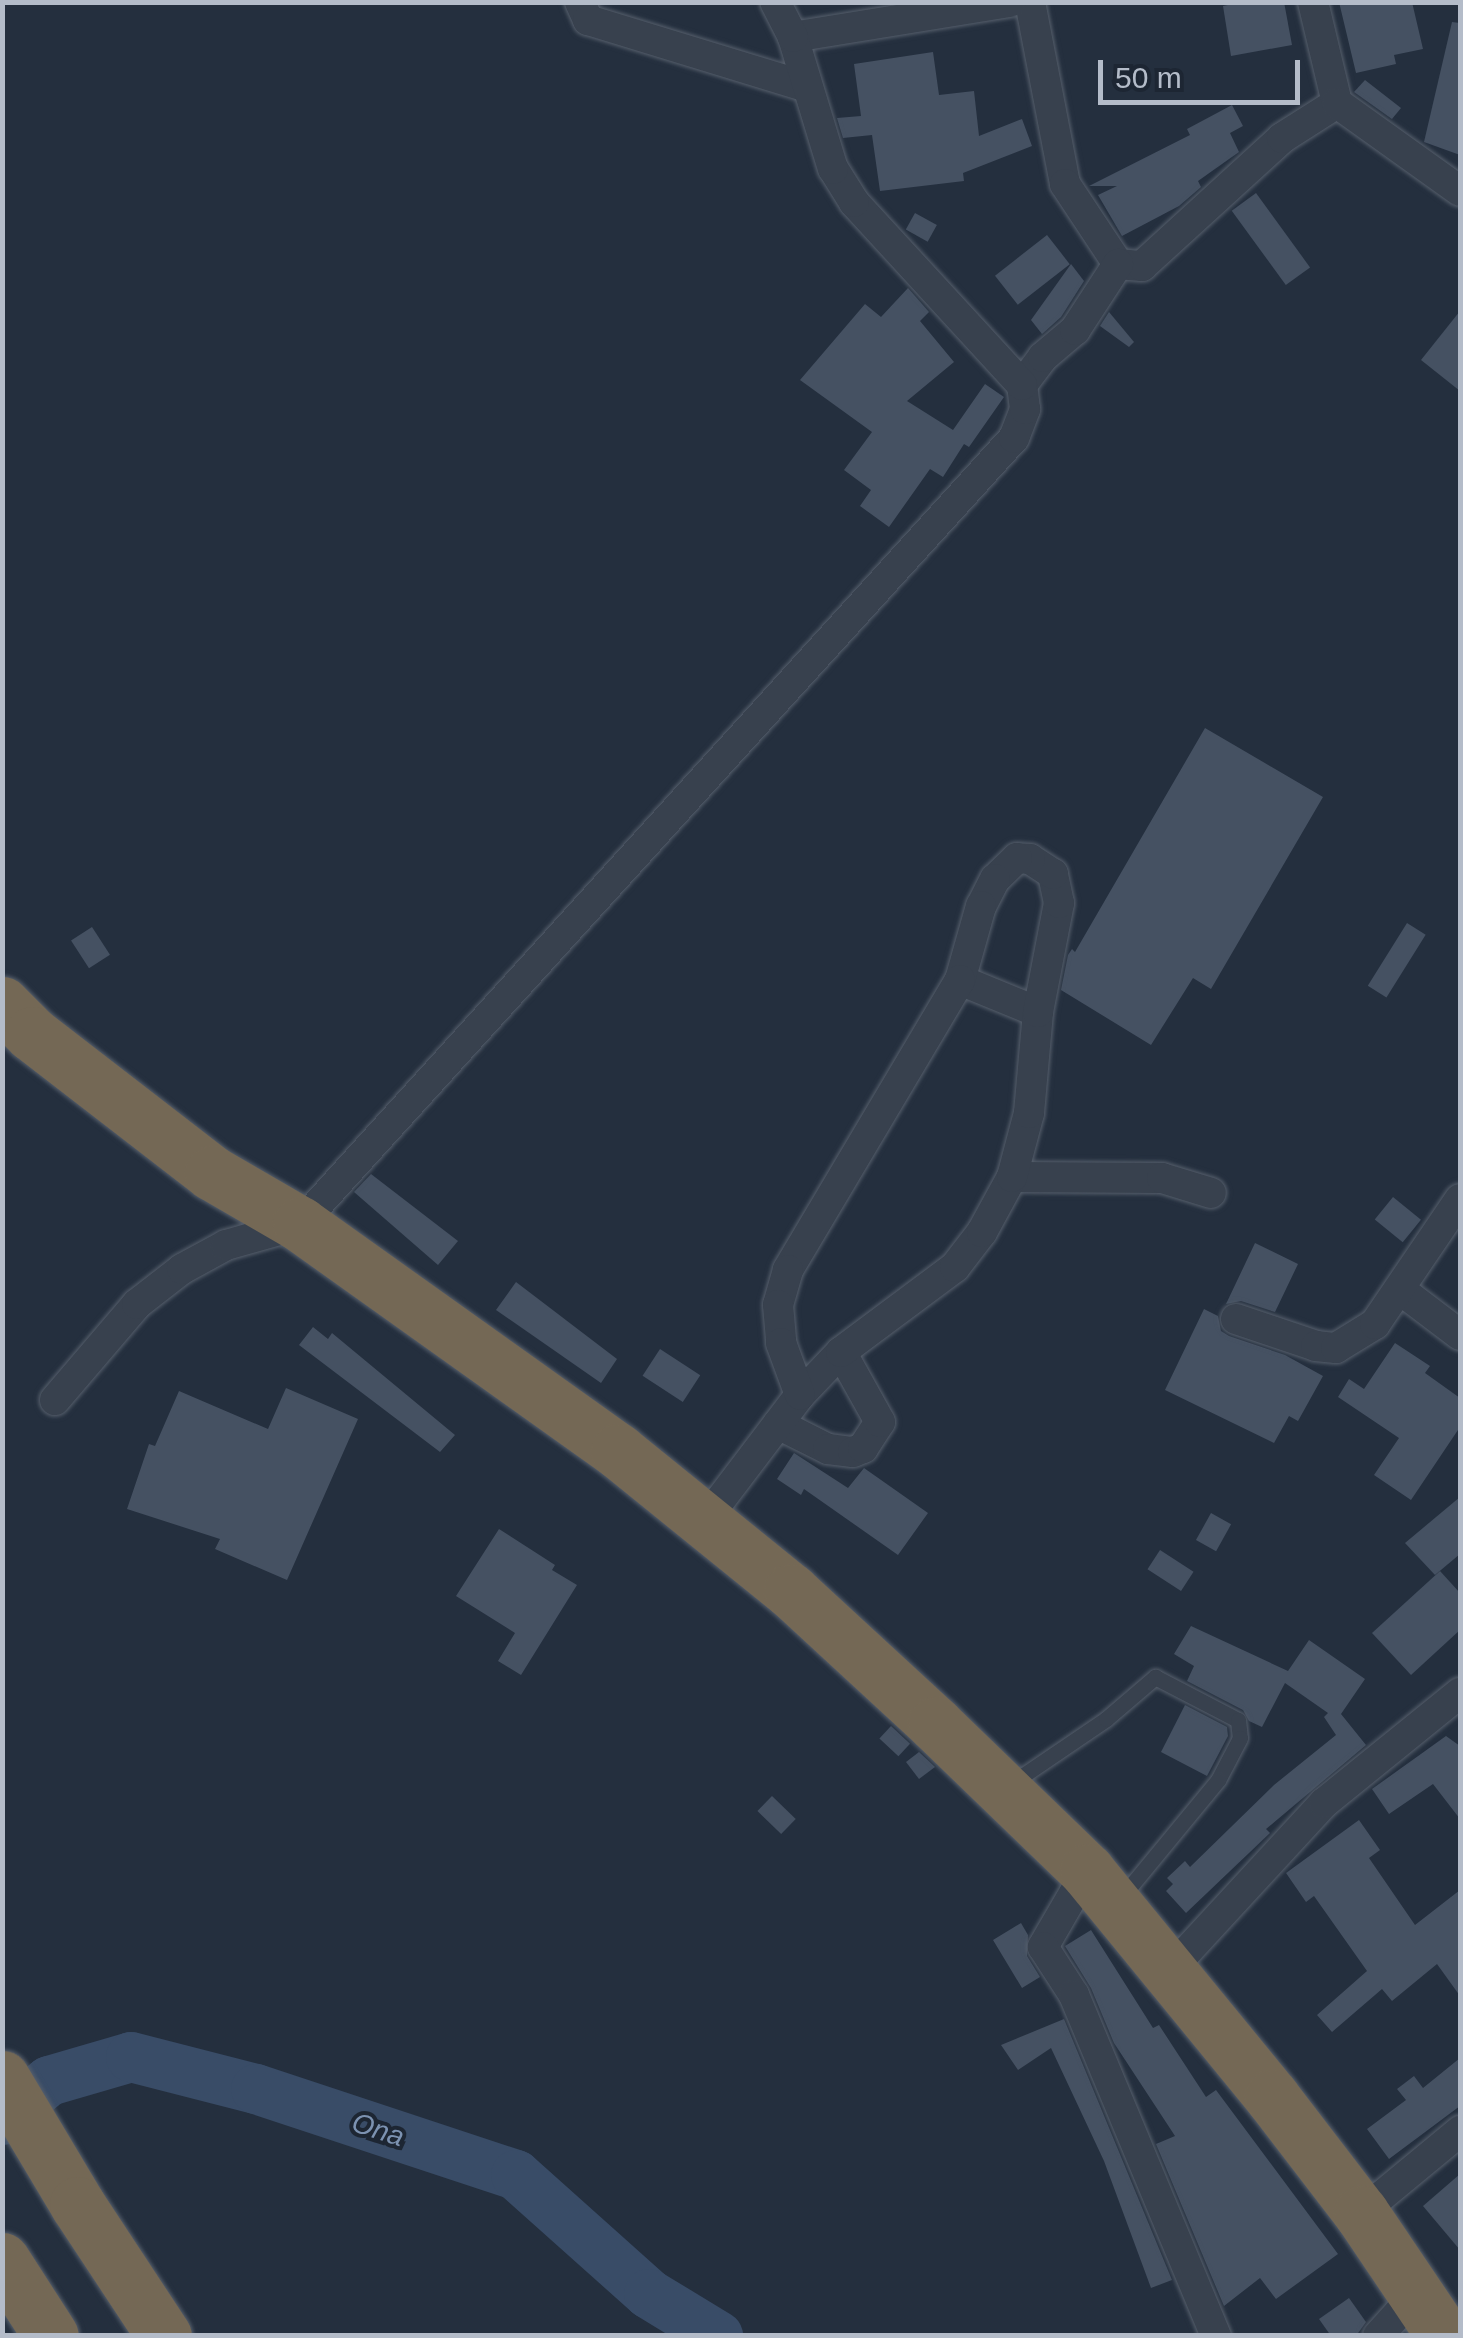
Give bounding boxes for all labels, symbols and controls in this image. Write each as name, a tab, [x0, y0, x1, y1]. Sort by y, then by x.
scale bar	[1103, 40, 1306, 102]
text: 50 m	[1115, 61, 1182, 94]
water label: Ona	[348, 2106, 408, 2154]

